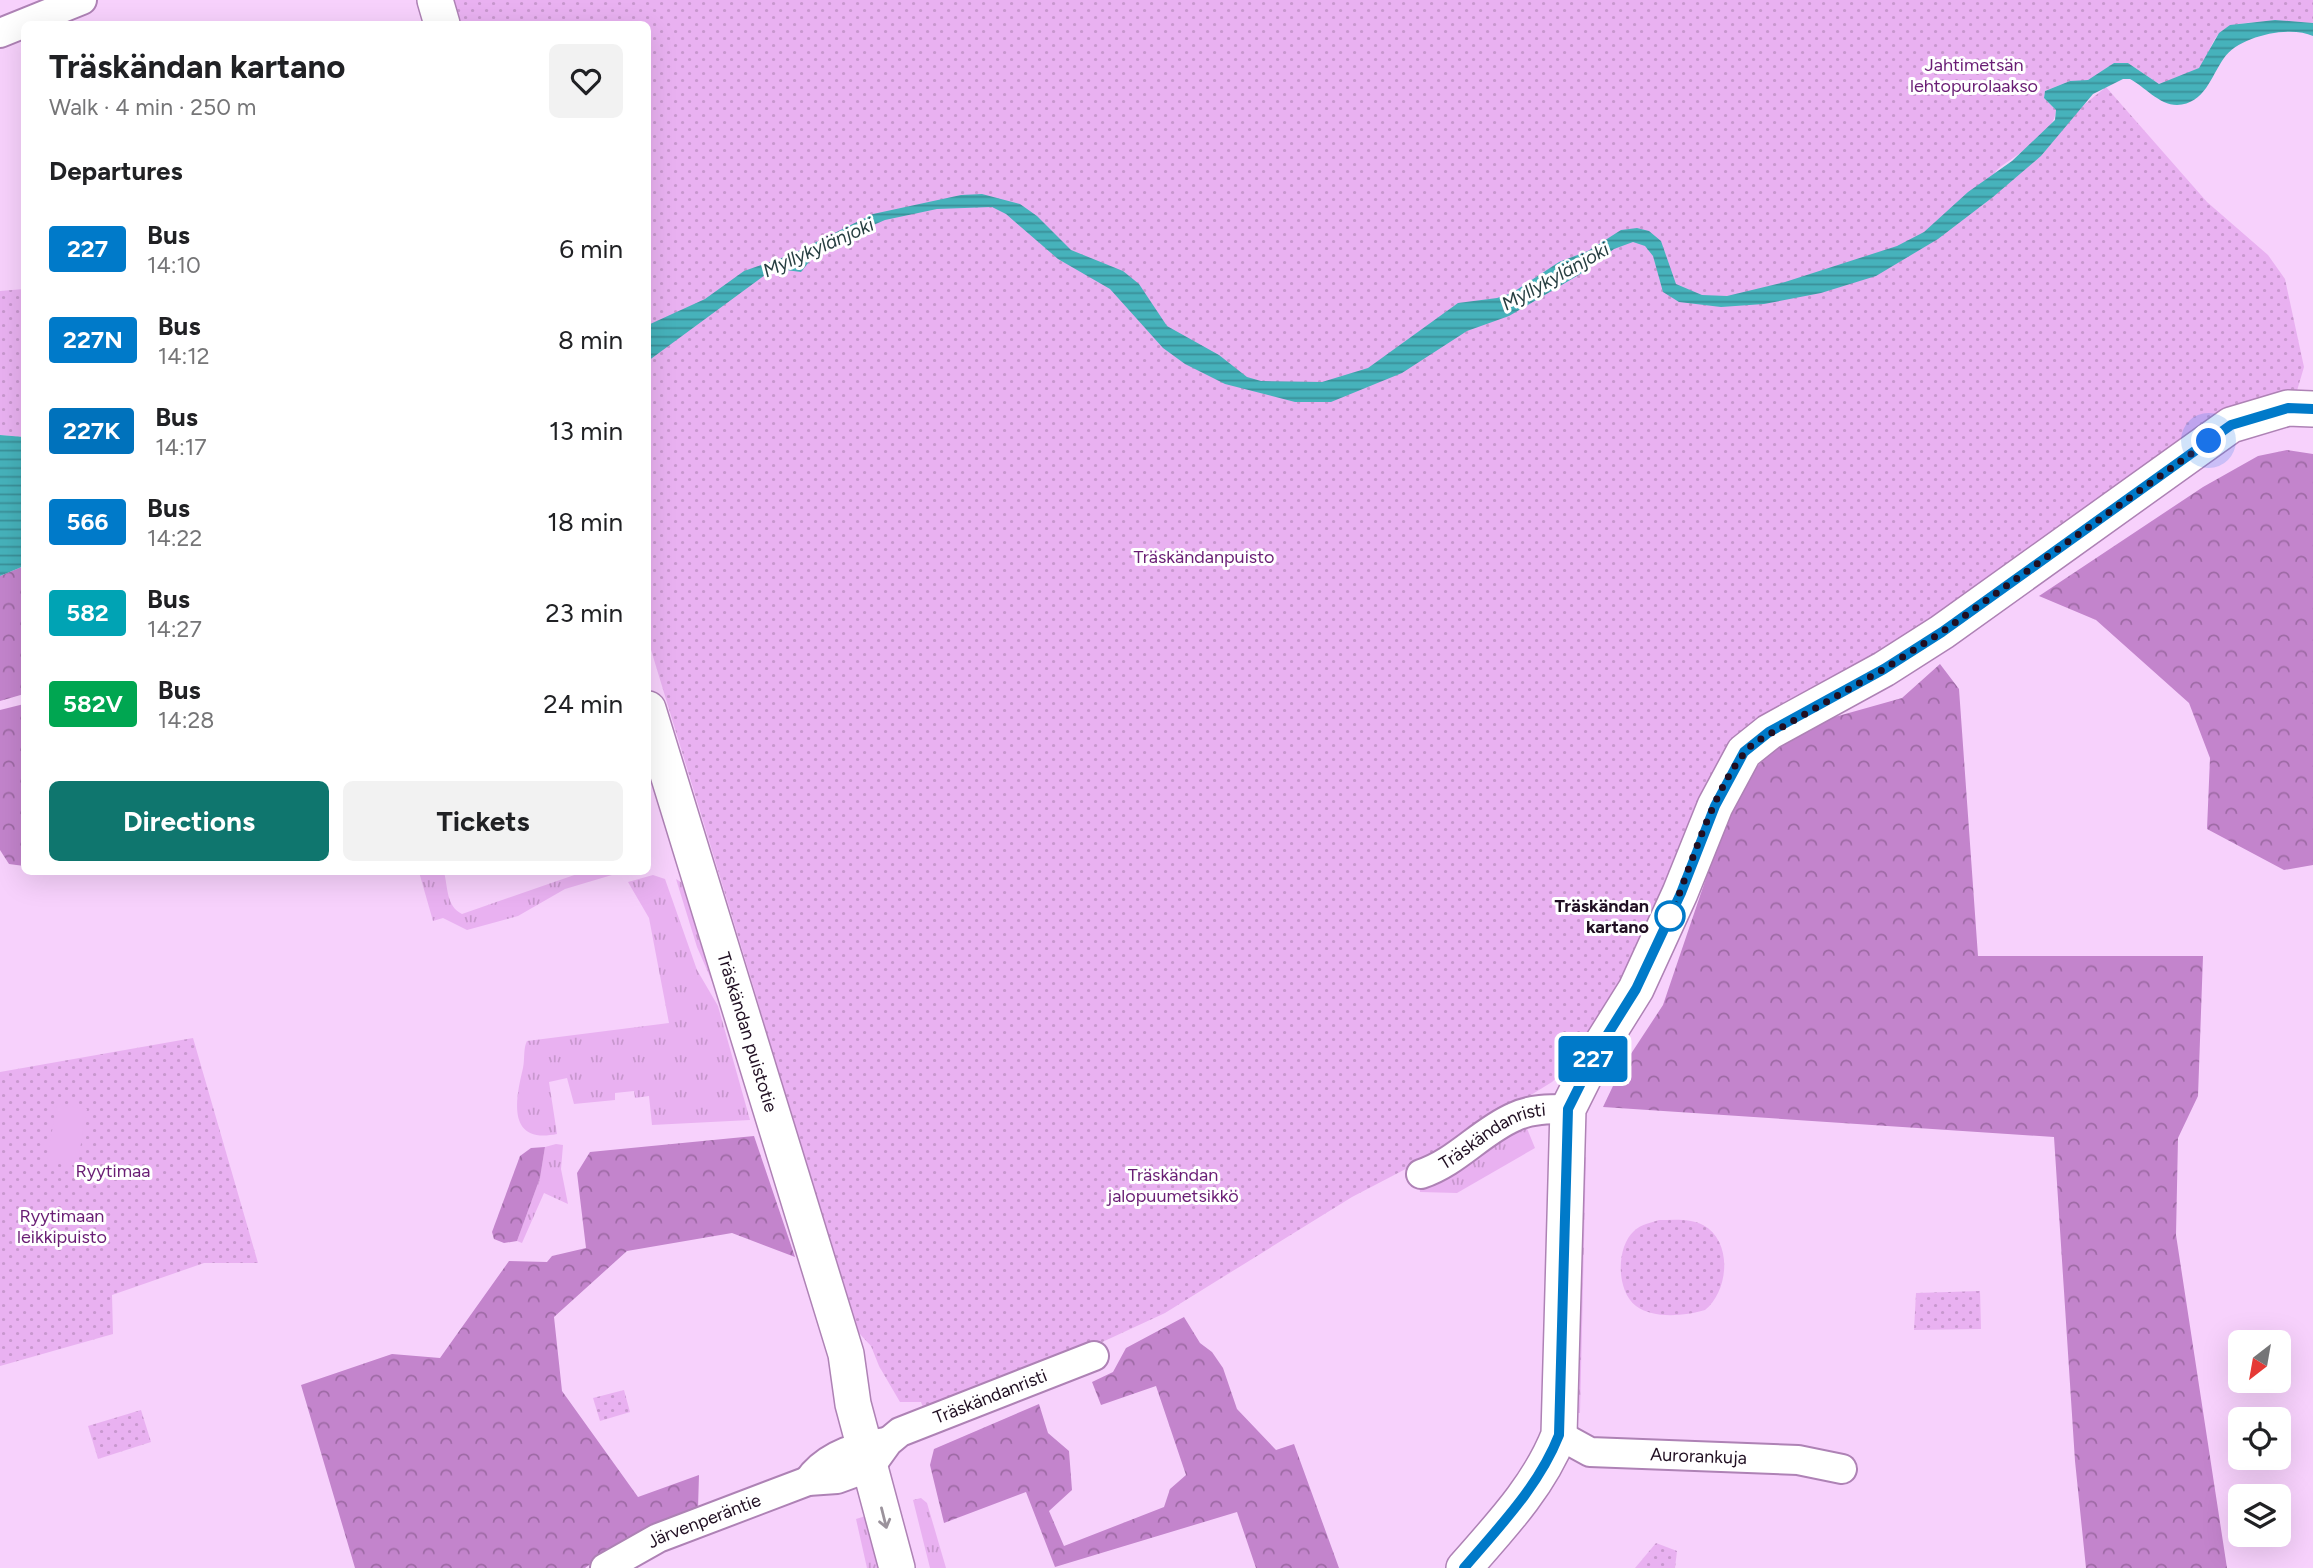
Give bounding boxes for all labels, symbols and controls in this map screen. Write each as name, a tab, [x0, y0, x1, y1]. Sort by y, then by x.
button: heart	[549, 44, 623, 118]
text: Träskändan kartano	[49, 47, 346, 86]
park label: Jahtimetsän lehtopurolaakso	[1910, 54, 2038, 97]
text: Walk · 4 min · 250 m	[49, 93, 256, 121]
text: Departures	[49, 155, 183, 187]
water label: Myllykylänjoki	[759, 212, 878, 282]
text: Bus	[147, 219, 190, 251]
text: 6 min	[559, 233, 623, 265]
text: 227	[67, 234, 108, 263]
water label: Myllykylänjoki	[1498, 237, 1613, 315]
text: 14:10	[147, 251, 201, 279]
text: Bus	[158, 310, 201, 342]
text: 8 min	[558, 324, 623, 356]
text: 227N	[63, 325, 123, 354]
text: 14:12	[158, 342, 210, 370]
text: Bus	[155, 401, 198, 433]
text: 13 min	[549, 415, 623, 447]
text: 227K	[63, 416, 120, 445]
your location	[2191, 423, 2226, 458]
text: 14:17	[155, 433, 207, 461]
text: Bus	[147, 492, 190, 524]
text: 18 min	[547, 506, 623, 538]
text: 566	[67, 507, 108, 536]
text: 14:22	[147, 524, 202, 552]
park label: Träskändanpuisto	[1134, 546, 1274, 568]
text: Bus	[147, 583, 190, 615]
text: 23 min	[545, 597, 623, 629]
text: 582	[66, 598, 109, 627]
text: 14:27	[147, 615, 202, 643]
text: Bus	[158, 674, 201, 706]
text: 24 min	[543, 688, 623, 720]
text: 582V	[63, 689, 123, 718]
text: 14:28	[158, 706, 214, 734]
button: Directions	[49, 781, 329, 861]
button: Tickets	[343, 781, 623, 861]
place label: Träskändan kartano	[1555, 895, 1649, 938]
marker: Träskändan kartano	[1655, 901, 1685, 931]
street label: Träskändan puistotie	[712, 949, 782, 1115]
line badge: 227	[1553, 1036, 1633, 1082]
text: 227	[1572, 1044, 1614, 1073]
street label: Träskändanristi	[1435, 1099, 1547, 1175]
park label: Ryytimaa	[76, 1160, 150, 1182]
park label: Träskändan jalopuumetsikkö	[1106, 1164, 1239, 1207]
park label: Ryytimaan leikkipuisto	[17, 1205, 107, 1248]
north arrow	[2228, 1330, 2291, 1393]
map controls	[2228, 1330, 2291, 1547]
street label: Träskändanristi	[930, 1364, 1050, 1429]
button: locate	[2228, 1407, 2291, 1470]
street label: Aurorankuja	[1650, 1443, 1747, 1469]
button: layers	[2228, 1484, 2291, 1547]
street label: Järvenperäntie	[643, 1489, 764, 1553]
one-way arrow	[878, 1506, 891, 1529]

